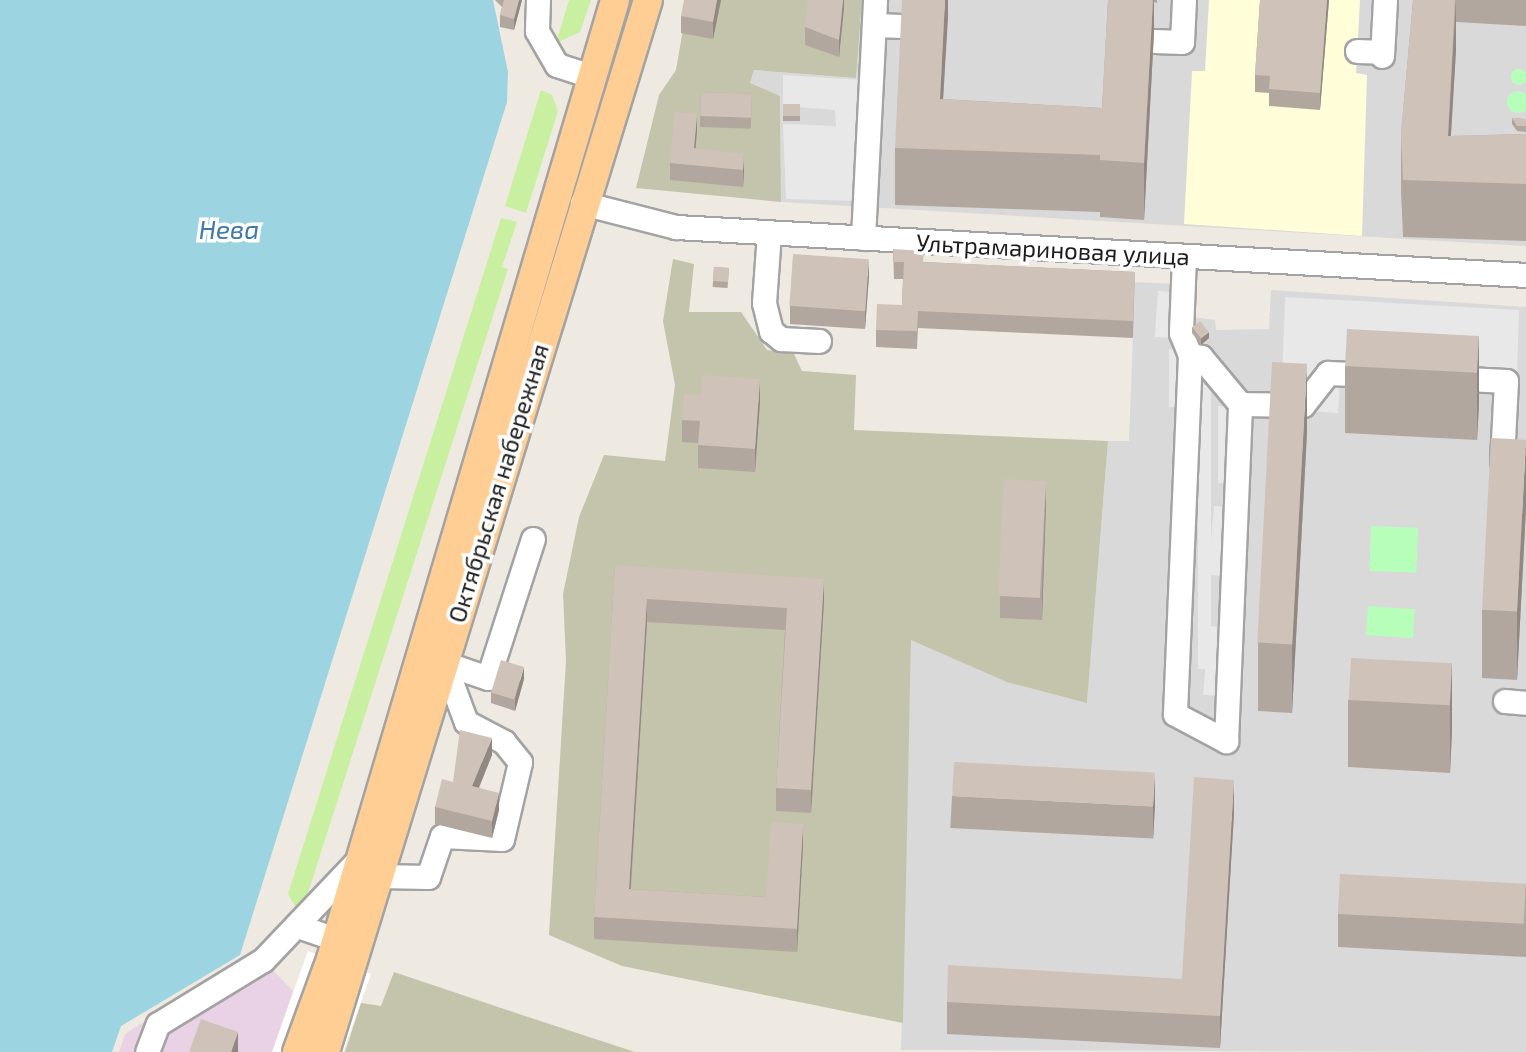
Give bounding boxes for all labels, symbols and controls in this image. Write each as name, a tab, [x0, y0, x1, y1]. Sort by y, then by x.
water label: Нева	[199, 213, 259, 245]
street label: Ультрамариновая улица	[915, 227, 1191, 271]
street label: Октябрьская набережная	[442, 340, 554, 626]

